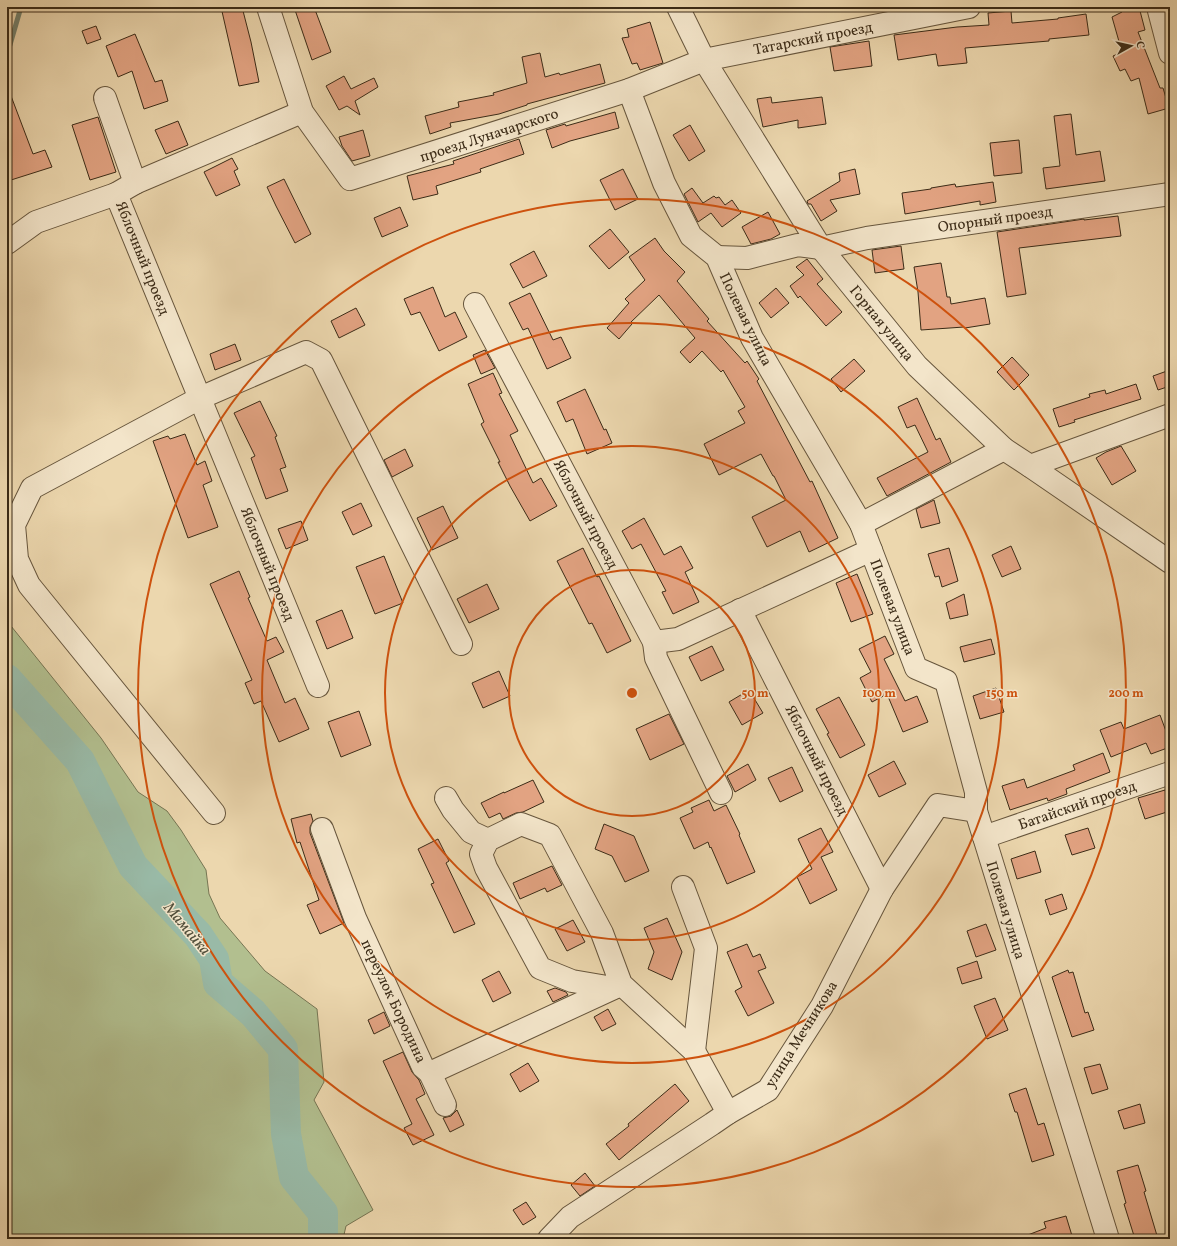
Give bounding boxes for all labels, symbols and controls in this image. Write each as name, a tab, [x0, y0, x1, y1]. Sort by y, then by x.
street label: Татарский проезд	[752, 18, 875, 61]
north arrow	[1111, 26, 1151, 66]
text: С	[1131, 40, 1147, 49]
street label: проезд Луначарского	[417, 104, 562, 169]
street label: Яблочный проезд	[109, 198, 174, 319]
street label: Опорный проезд	[937, 202, 1054, 239]
street label: Полевая улица	[713, 269, 776, 370]
street label: Горная улица	[844, 281, 918, 367]
street label: Яблочный проезд	[547, 456, 623, 574]
street label: Яблочный проезд	[234, 504, 299, 625]
street label: Полевая улица	[864, 556, 920, 659]
centre of rings	[625, 686, 639, 700]
text: 50 m	[741, 686, 769, 702]
text: 100 m	[862, 686, 896, 702]
text: 150 m	[986, 686, 1018, 702]
text: 200 m	[1108, 686, 1144, 702]
street label: Яблочный проезд	[779, 702, 853, 820]
street label: Батайский проезд	[1016, 776, 1140, 836]
street label: Полевая улица	[980, 859, 1029, 962]
water label: Мамайка	[157, 897, 215, 961]
street label: переулок Бородина	[355, 936, 431, 1067]
street label: улица Мечникова	[761, 977, 844, 1092]

